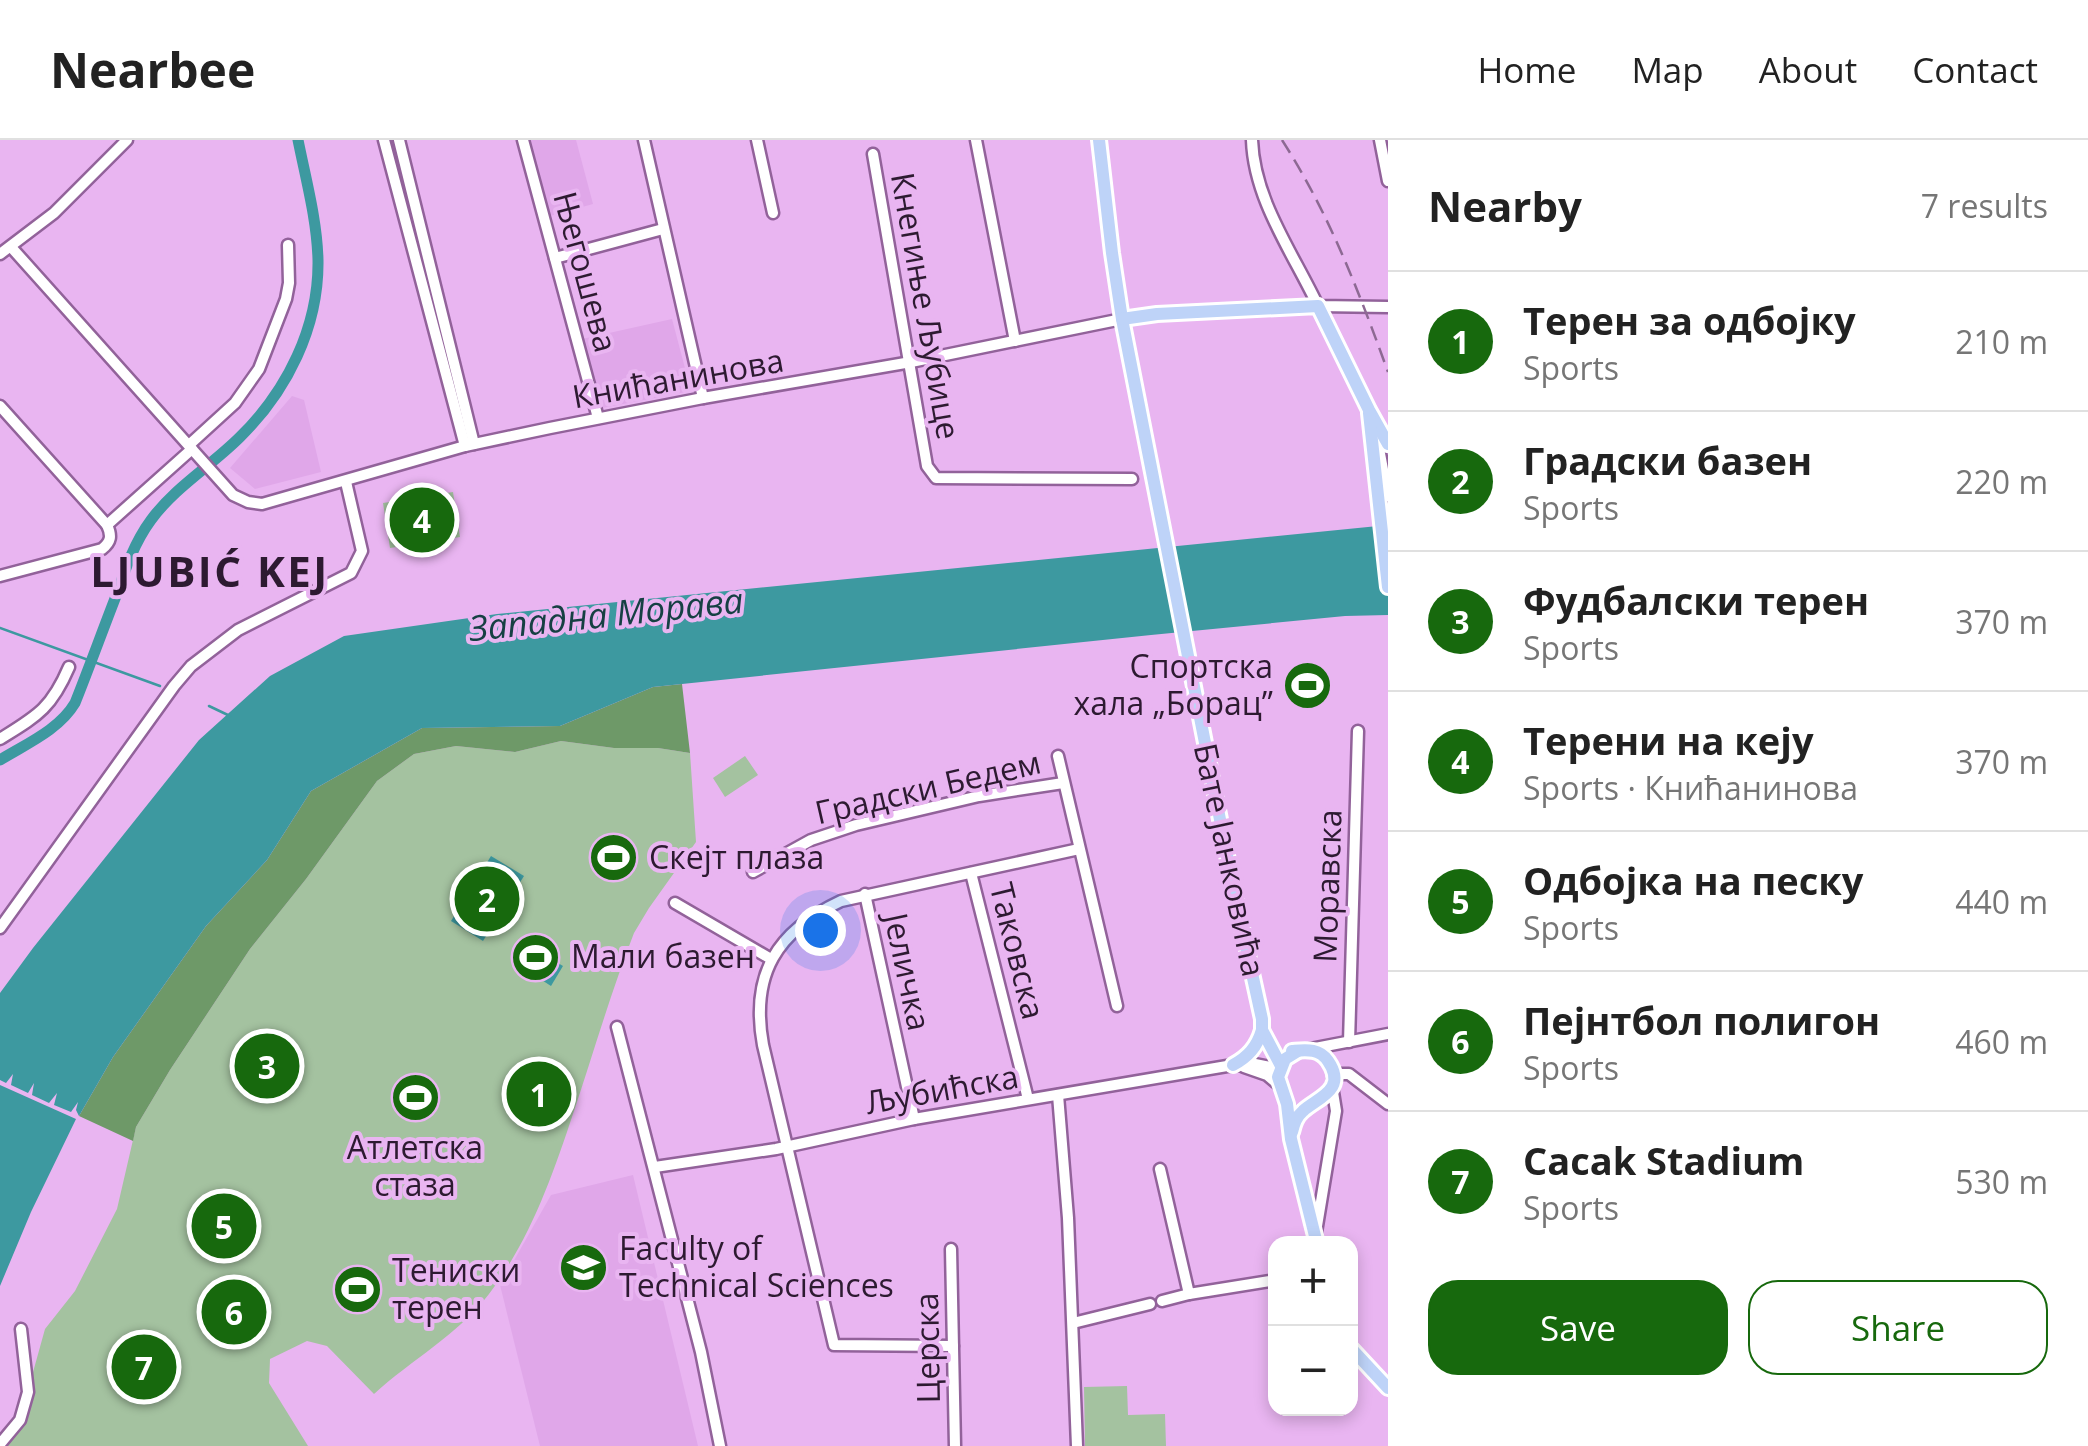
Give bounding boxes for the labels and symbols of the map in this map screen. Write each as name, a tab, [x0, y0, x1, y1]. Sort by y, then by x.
street label: Кнегиње Љубице	[882, 169, 971, 442]
street label: Његошева	[544, 187, 628, 357]
street label: Книћанинова	[569, 338, 787, 417]
pin: 4	[390, 482, 454, 558]
district label: LJUBIĆ KEJ	[90, 542, 330, 599]
water label: Западна Морава	[465, 576, 746, 651]
place label: Спортска хала „Борац”	[1074, 644, 1273, 724]
sports icon: Спортска хала „Борац”	[1282, 659, 1334, 711]
street label: Бате Јанковића	[1185, 739, 1276, 980]
street label: Градски Бедем	[811, 740, 1045, 833]
street label: Моравска	[1302, 809, 1351, 963]
sports icon: Скејт плаза	[588, 832, 640, 884]
place label: Скејт плаза	[649, 835, 824, 878]
pin: 2	[454, 862, 520, 936]
street label: Таковска	[981, 878, 1056, 1023]
your location	[795, 905, 846, 956]
street label: Јеличка	[874, 906, 942, 1034]
sports icon: Мали базен	[510, 931, 562, 983]
place label: Мали базен	[571, 934, 755, 977]
pin: 3	[234, 1028, 300, 1104]
street label: Љубићска	[862, 1054, 1022, 1123]
pin: 1	[506, 1056, 572, 1132]
sports icon: Атлетска стаза	[389, 1072, 441, 1124]
place label: Атлетска стаза	[347, 1125, 483, 1205]
pin: 5	[192, 1188, 256, 1264]
place label: Faculty of Technical Sciences	[619, 1226, 894, 1306]
school or university icon: Faculty of Technical Sciences	[558, 1241, 610, 1293]
place label: Тениски терен	[392, 1248, 520, 1328]
sports icon: Тениски терен	[331, 1263, 383, 1315]
pin: 6	[202, 1274, 266, 1350]
street label: Церска	[904, 1292, 949, 1404]
pin: 7	[112, 1330, 176, 1404]

